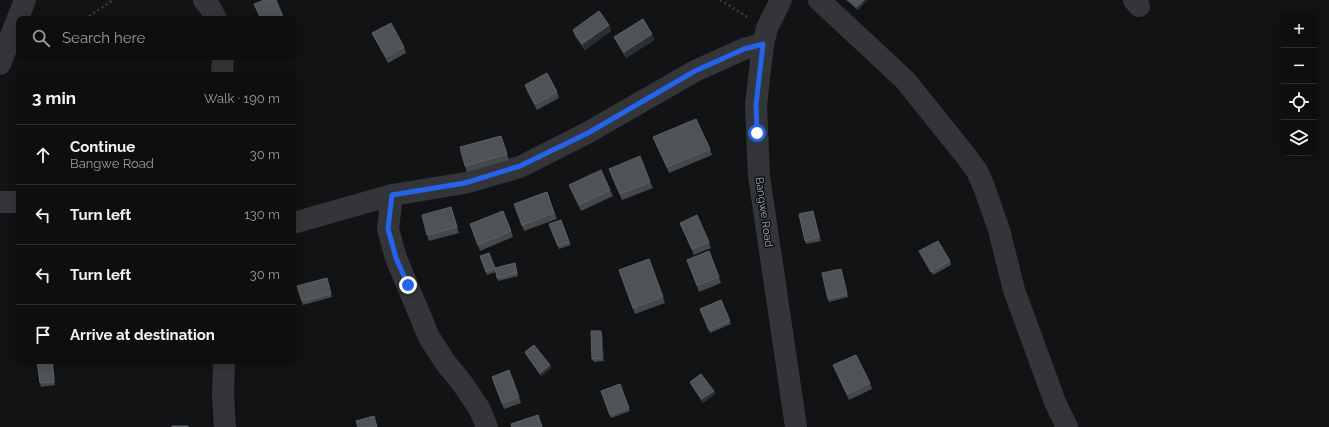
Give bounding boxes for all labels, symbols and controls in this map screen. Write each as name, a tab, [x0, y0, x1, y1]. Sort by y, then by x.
map controls	[1281, 12, 1317, 156]
button: +	[1281, 12, 1317, 48]
search box	[16, 16, 296, 60]
icon: search	[30, 27, 52, 49]
text: Search here	[62, 29, 145, 47]
button: −	[1281, 48, 1317, 84]
button: locate	[1281, 84, 1317, 120]
text: 3 min	[32, 88, 76, 108]
text: Walk · 190 m	[204, 91, 280, 106]
button: layers	[1281, 120, 1317, 156]
route start	[748, 124, 766, 142]
text: Continue	[70, 138, 135, 156]
icon: ahead	[32, 144, 54, 166]
text: 30 m	[250, 147, 280, 162]
text: Bangwe Road	[70, 156, 154, 171]
street label: Bangwe Road	[753, 176, 775, 248]
icon: left	[32, 204, 54, 226]
text: Turn left	[70, 206, 131, 224]
text: 130 m	[244, 207, 280, 222]
icon: left	[32, 264, 54, 286]
text: Turn left	[70, 266, 131, 284]
text: 30 m	[250, 267, 280, 282]
route end	[399, 276, 417, 294]
icon: arrive	[32, 324, 54, 346]
text: Arrive at destination	[70, 326, 215, 344]

